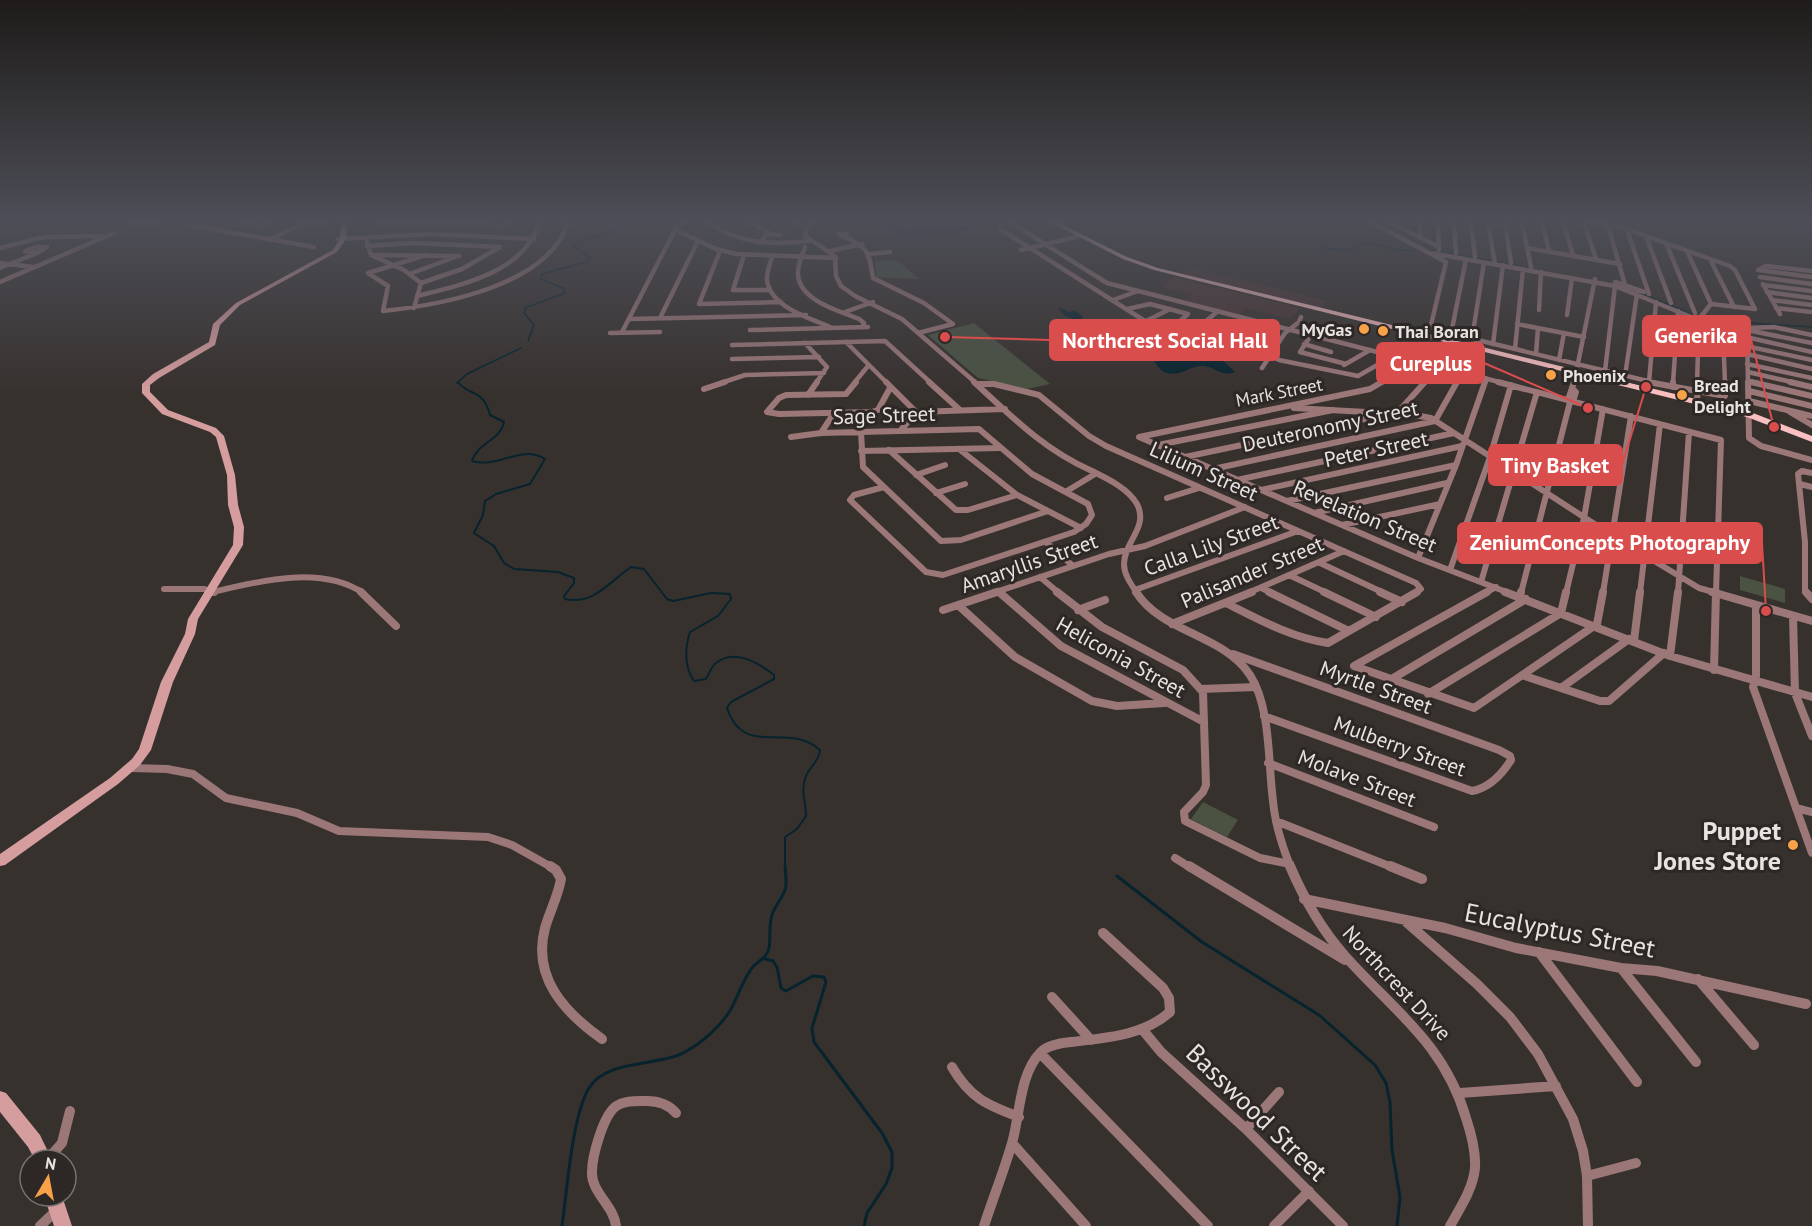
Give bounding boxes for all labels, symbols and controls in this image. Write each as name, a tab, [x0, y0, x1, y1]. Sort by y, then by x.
callout: Generika	[1643, 316, 1750, 356]
place label: MyGas	[1302, 318, 1352, 341]
callout: Northcrest Social Hall	[1050, 320, 1279, 360]
place label: Thai Boran	[1395, 320, 1479, 343]
text: Generika	[1654, 321, 1738, 349]
marker: MyGas	[1357, 322, 1371, 336]
marker: Thai Boran	[1376, 324, 1390, 338]
text: Northcrest Social Hall	[1062, 326, 1268, 354]
callout: Cureplus	[1377, 343, 1484, 383]
text: Cureplus	[1390, 349, 1472, 377]
place label: Phoenix	[1563, 364, 1627, 387]
marker: Phoenix	[1544, 368, 1558, 382]
street label: Mark Street	[1234, 372, 1324, 412]
place label: Bread Delight	[1694, 374, 1751, 418]
marker: Bread Delight	[1675, 388, 1689, 402]
street label: Deuteronomy Street	[1239, 394, 1421, 458]
street label: Sage Street	[832, 400, 936, 430]
street label: Peter Street	[1322, 425, 1430, 473]
street label: Lilium Street	[1146, 435, 1262, 507]
callout: Tiny Basket	[1489, 445, 1622, 485]
text: Tiny Basket	[1501, 451, 1609, 479]
street label: Revelation Street	[1289, 474, 1441, 558]
street label: Calla Lily Street	[1140, 508, 1282, 582]
callout: ZeniumConcepts Photography	[1458, 523, 1762, 563]
street label: Amaryllis Street	[957, 527, 1101, 599]
text: ZeniumConcepts Photography	[1470, 528, 1751, 556]
street label: Palisander Street	[1177, 530, 1327, 614]
street label: Heliconia Street	[1052, 610, 1190, 704]
street label: Myrtle Street	[1316, 654, 1436, 720]
street label: Mulberry Street	[1330, 710, 1470, 782]
street label: Molave Street	[1294, 743, 1420, 813]
place label: Puppet Jones Store	[1653, 814, 1781, 877]
marker: Puppet Jones Store	[1786, 838, 1800, 852]
street label: Eucalyptus Street	[1462, 895, 1658, 965]
street label: Northcrest Drive	[1337, 920, 1457, 1046]
street label: Basswood Street	[1179, 1036, 1335, 1188]
north arrow	[18, 1148, 78, 1208]
text: N	[44, 1152, 58, 1174]

